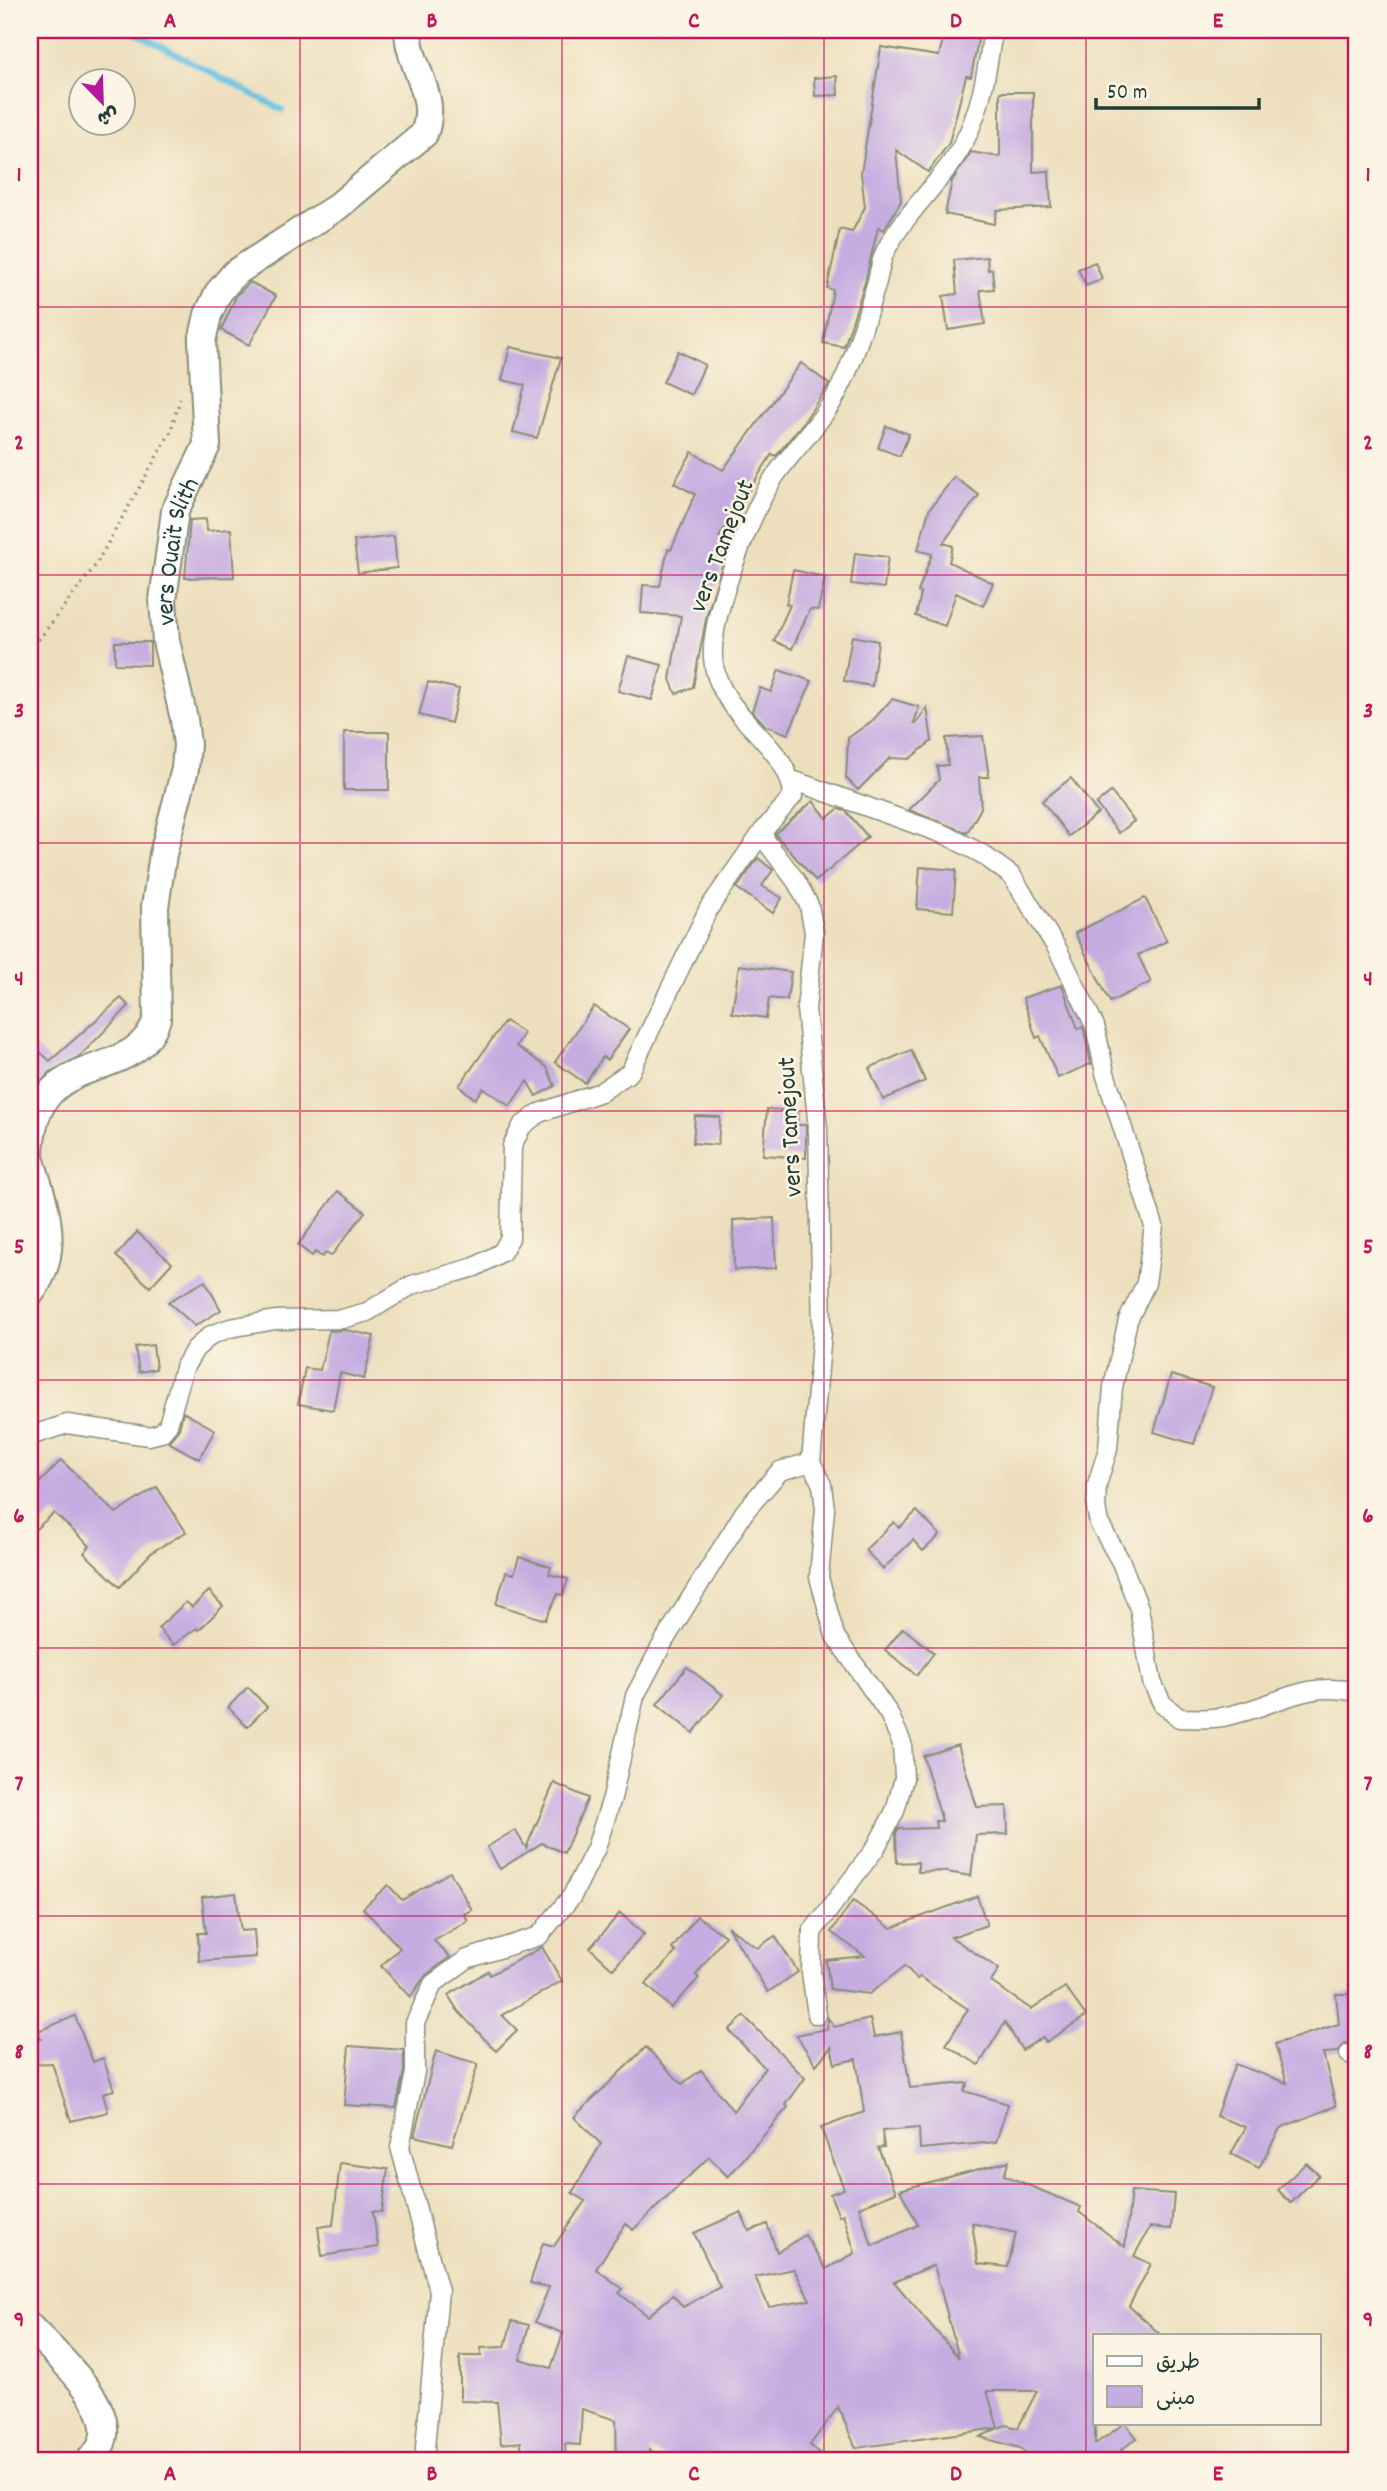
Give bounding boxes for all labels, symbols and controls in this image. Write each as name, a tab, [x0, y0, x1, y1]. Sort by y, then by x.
text: A	[164, 6, 176, 39]
text: B	[427, 6, 438, 39]
text: C	[688, 6, 700, 39]
text: D	[950, 6, 962, 39]
text: E	[1213, 6, 1224, 39]
north arrow	[66, 66, 136, 136]
scale bar	[1096, 66, 1259, 110]
text: 50 m	[1107, 79, 1147, 109]
text: ش	[92, 98, 122, 131]
text: 1	[16, 160, 22, 193]
text: 1	[1365, 160, 1371, 193]
text: 2	[14, 428, 24, 461]
text: 2	[1363, 428, 1373, 461]
street label: vers Ouaït Slith	[148, 472, 211, 627]
street label: vers Tamejout	[681, 474, 766, 618]
text: 3	[14, 696, 24, 729]
text: 3	[1363, 696, 1373, 729]
text: 4	[14, 964, 24, 997]
text: 4	[1363, 964, 1373, 997]
street label: vers Tamejout	[769, 1056, 814, 1198]
text: 5	[14, 1232, 24, 1265]
text: 5	[1363, 1232, 1373, 1265]
text: 6	[13, 1501, 25, 1534]
text: 6	[1362, 1501, 1374, 1534]
text: 7	[15, 1769, 24, 1802]
text: 7	[1364, 1769, 1373, 1802]
text: 8	[14, 2037, 24, 2070]
text: 8	[1363, 2037, 1373, 2070]
text: 9	[14, 2305, 24, 2338]
text: 9	[1363, 2305, 1373, 2338]
legend	[1093, 2334, 1320, 2424]
text: طريق	[1156, 2349, 1200, 2379]
text: مبنى	[1156, 2385, 1195, 2415]
text: A	[164, 2459, 176, 2491]
text: B	[427, 2459, 438, 2491]
text: C	[688, 2459, 700, 2491]
text: D	[950, 2459, 962, 2491]
text: E	[1213, 2459, 1224, 2491]

